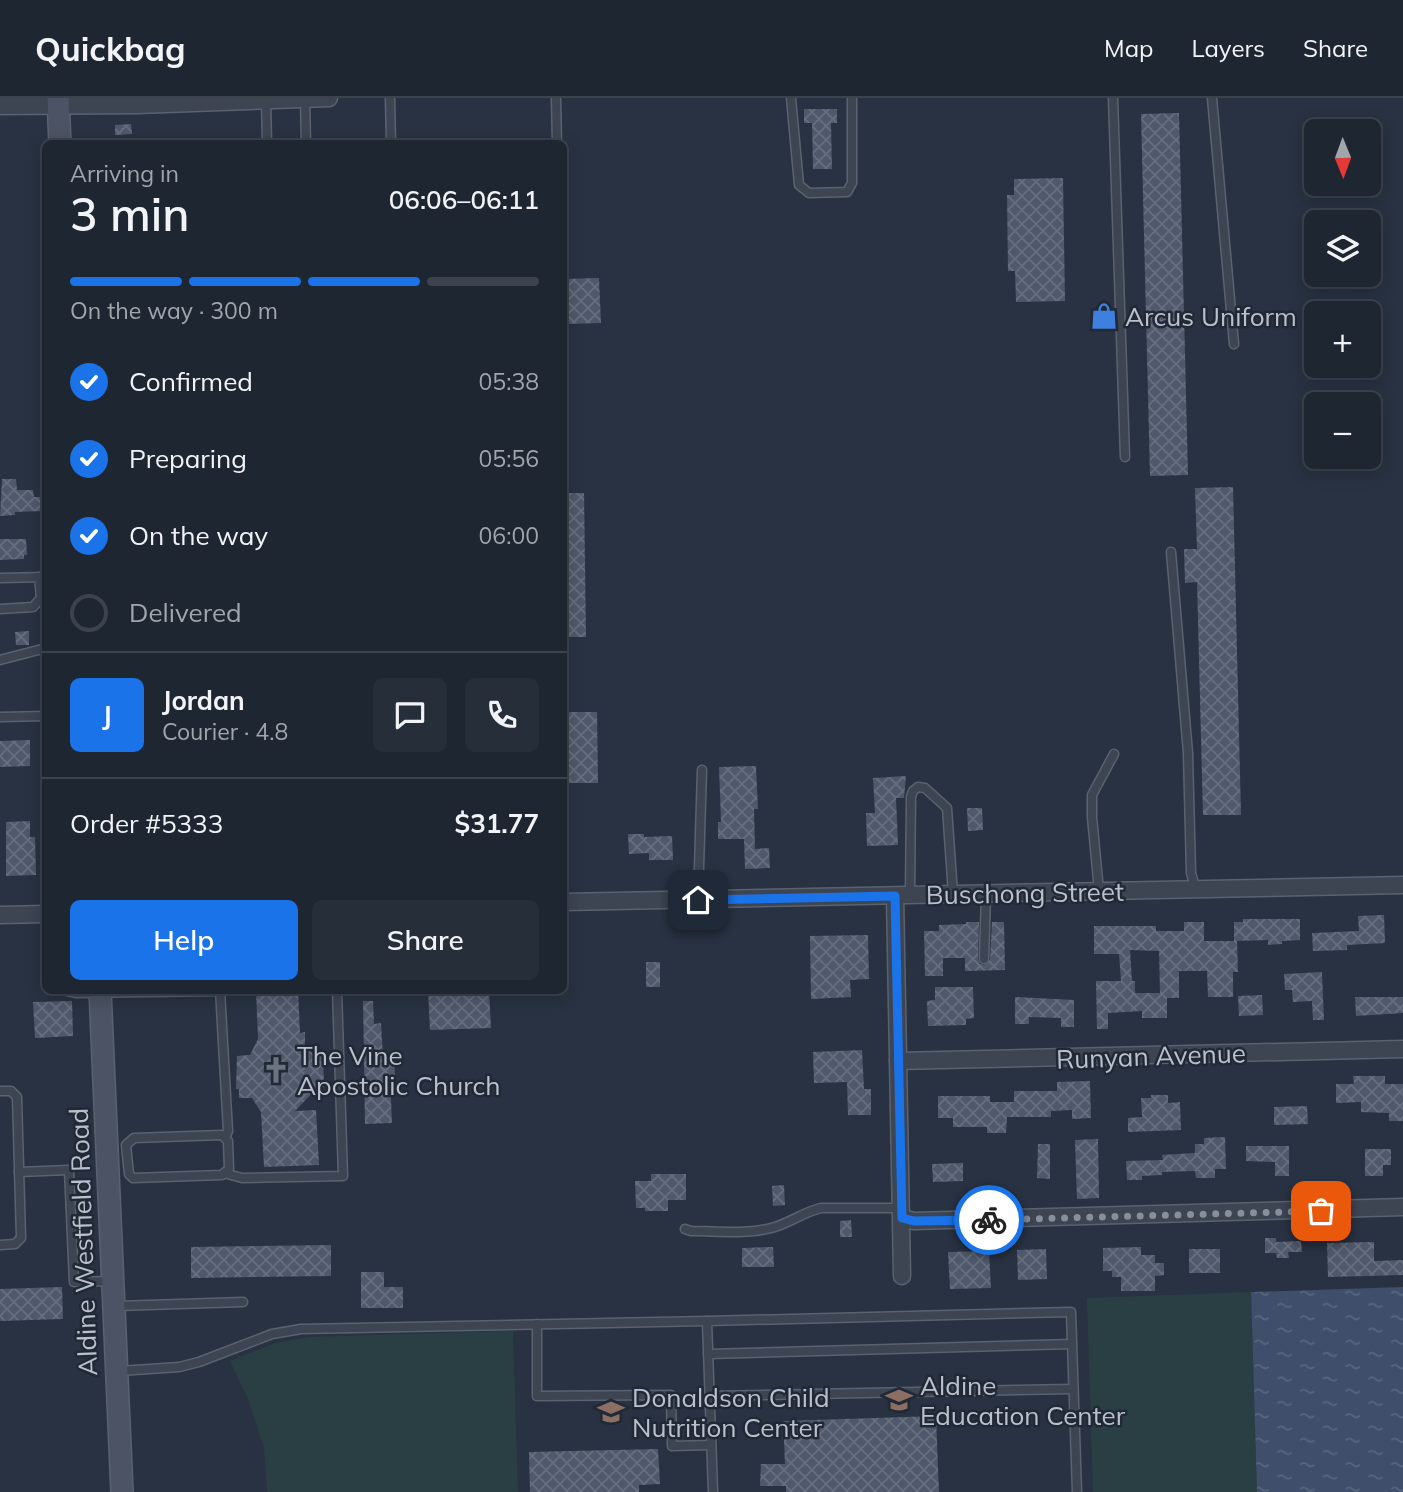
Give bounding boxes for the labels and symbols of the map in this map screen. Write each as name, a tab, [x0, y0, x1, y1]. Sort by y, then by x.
north arrow	[1304, 119, 1381, 196]
place label: Arcus Uniform	[1125, 300, 1297, 333]
shop icon: Arcus Uniform	[1089, 301, 1119, 331]
pin	[668, 870, 728, 930]
street label: Buschong Street	[926, 875, 1124, 911]
street label: Runyan Avenue	[1056, 1036, 1246, 1076]
place label: The Vine Apostolic Church	[297, 1039, 501, 1102]
church icon: The Vine Apostolic Church	[261, 1055, 291, 1085]
street label: Aldine Westfield Road	[62, 1107, 104, 1377]
pin	[1291, 1181, 1351, 1241]
courier	[954, 1185, 1024, 1255]
place label: Aldine Education Center	[920, 1369, 1126, 1432]
place label: Donaldson Child Nutrition Center	[632, 1381, 830, 1444]
school or university icon: Aldine Education Center	[884, 1385, 914, 1415]
school or university icon: Donaldson Child Nutrition Center	[596, 1397, 626, 1427]

